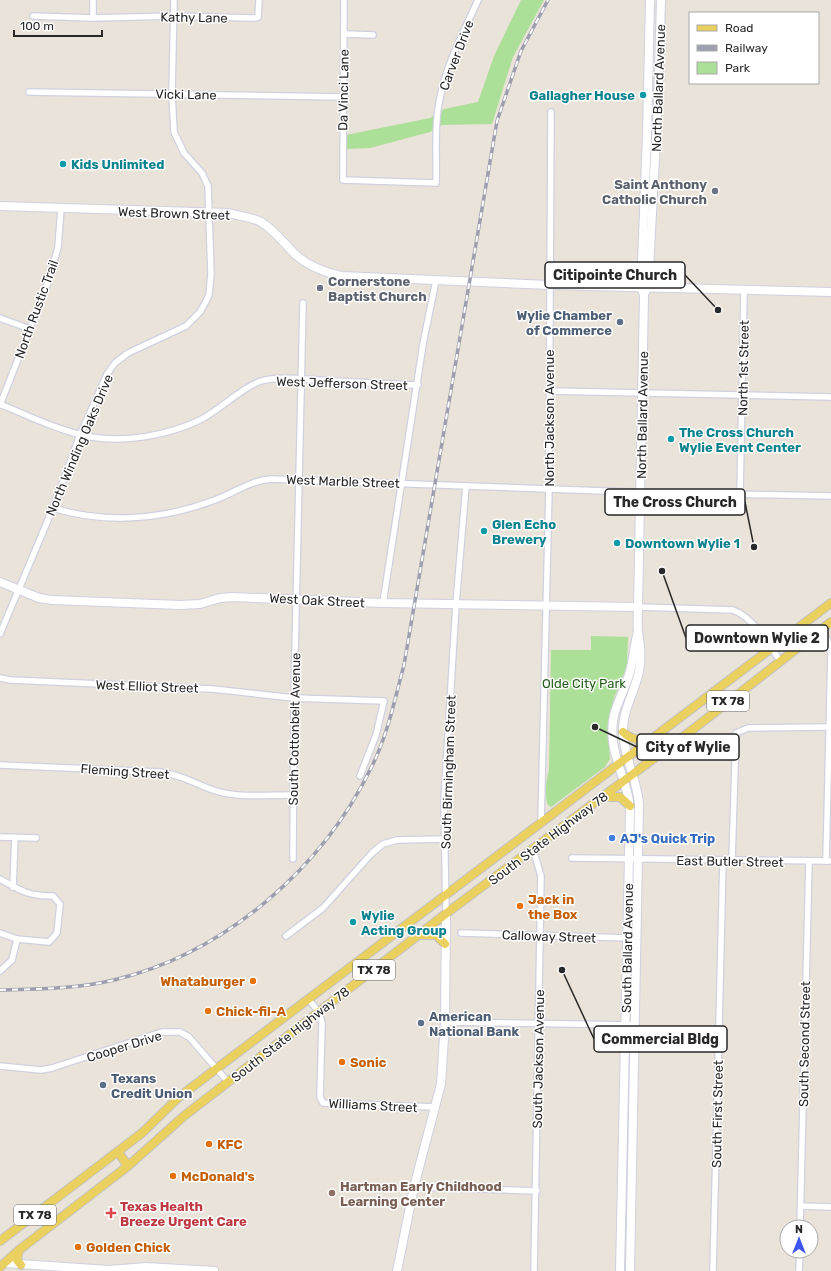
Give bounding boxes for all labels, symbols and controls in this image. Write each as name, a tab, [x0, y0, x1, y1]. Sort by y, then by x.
street label: Kathy Lane	[160, 9, 228, 26]
scale bar	[14, 12, 102, 38]
legend	[689, 12, 819, 84]
street label: Carver Drive	[436, 18, 477, 92]
text: 100 m	[20, 19, 54, 33]
text: Road	[725, 21, 753, 35]
street label: North Ballard Avenue	[649, 24, 668, 152]
text: Railway	[725, 41, 768, 55]
street label: Da Vinci Lane	[335, 49, 352, 131]
text: Park	[725, 61, 751, 75]
street label: Vicki Lane	[155, 86, 217, 103]
place label: Gallagher House	[529, 88, 635, 103]
marker: Gallagher House	[638, 90, 648, 100]
place label: Kids Unlimited	[71, 157, 164, 172]
marker: Kids Unlimited	[58, 159, 68, 169]
place label: Saint Anthony Catholic Church	[602, 177, 707, 207]
marker: Saint Anthony Catholic Church	[710, 186, 720, 196]
street label: West Brown Street	[118, 204, 230, 223]
street label: North Rustic Trail	[12, 258, 61, 360]
callout: Citipointe Church	[545, 262, 685, 288]
text: Citipointe Church	[553, 267, 677, 284]
place label: Cornerstone Baptist Church	[328, 274, 427, 304]
marker: Cornerstone Baptist Church	[315, 283, 325, 293]
place label: Wylie Chamber of Commerce	[517, 308, 612, 338]
marker: Wylie Chamber of Commerce	[615, 317, 625, 327]
street label: North 1st Street	[735, 320, 752, 416]
street label: North Jackson Avenue	[542, 349, 557, 487]
street label: North Ballard Avenue	[634, 351, 651, 479]
street label: North Winding Oaks Drive	[43, 372, 117, 519]
street label: West Jefferson Street	[276, 374, 408, 393]
place label: The Cross Church Wylie Event Center	[679, 425, 801, 455]
marker: The Cross Church Wylie Event Center	[666, 434, 676, 444]
street label: West Marble Street	[286, 472, 400, 491]
callout: The Cross Church	[605, 489, 745, 515]
text: The Cross Church	[613, 494, 737, 511]
place label: Glen Echo Brewery	[492, 517, 556, 547]
marker: Glen Echo Brewery	[479, 526, 489, 536]
place label: Downtown Wylie 1	[625, 536, 740, 551]
marker: Downtown Wylie 1	[612, 538, 622, 548]
street label: West Oak Street	[269, 591, 365, 610]
callout: Downtown Wylie 2	[686, 625, 828, 651]
text: Downtown Wylie 2	[694, 630, 820, 647]
street label: South Cottonbelt Avenue	[286, 653, 303, 806]
park label: Olde City Park	[542, 676, 626, 691]
street label: West Elliot Street	[95, 677, 199, 696]
road number: TX 78	[707, 691, 749, 711]
street label: South Birmingham Street	[438, 695, 460, 849]
callout: City of Wylie	[637, 734, 739, 760]
text: City of Wylie	[646, 739, 730, 756]
street label: Fleming Street	[80, 761, 170, 783]
street label: South State Highway 78	[486, 789, 612, 889]
place label: AJ's Quick Trip	[620, 831, 715, 846]
marker: AJ's Quick Trip	[607, 833, 617, 843]
street label: East Butler Street	[676, 853, 784, 870]
street label: South Ballard Avenue	[619, 883, 636, 1013]
place label: Jack in the Box	[528, 892, 578, 922]
marker: Jack in the Box	[515, 901, 525, 911]
place label: Wylie Acting Group	[361, 908, 447, 938]
marker: Wylie Acting Group	[348, 917, 358, 927]
street label: Calloway Street	[502, 927, 596, 946]
road number: TX 78	[353, 960, 395, 980]
place label: Whataburger	[160, 974, 245, 989]
marker: Whataburger	[248, 976, 258, 986]
street label: South Second Street	[796, 981, 813, 1107]
street label: South State Highway 78	[228, 984, 353, 1086]
street label: South Jackson Avenue	[530, 989, 547, 1129]
place label: Chick-fil-A	[216, 1004, 287, 1019]
marker: Chick-fil-A	[203, 1006, 213, 1016]
place label: American National Bank	[429, 1009, 519, 1039]
marker: American National Bank	[416, 1018, 426, 1028]
callout: Commercial Bldg	[594, 1026, 727, 1052]
street label: Cooper Drive	[85, 1028, 164, 1065]
text: Commercial Bldg	[601, 1031, 719, 1048]
place label: Sonic	[350, 1055, 387, 1070]
marker: Sonic	[337, 1057, 347, 1067]
street label: South First Street	[709, 1060, 726, 1168]
place label: Texans Credit Union	[111, 1071, 192, 1101]
marker: Texans Credit Union	[98, 1080, 108, 1090]
street label: Williams Street	[328, 1096, 418, 1115]
place label: KFC	[217, 1137, 243, 1152]
marker: KFC	[204, 1139, 214, 1149]
place label: McDonald's	[181, 1169, 255, 1184]
marker: McDonald's	[168, 1171, 178, 1181]
place label: Hartman Early Childhood Learning Center	[340, 1179, 502, 1209]
marker: Hartman Early Childhood Learning Center	[327, 1188, 337, 1198]
place label: Texas Health Breeze Urgent Care	[120, 1199, 247, 1229]
road number: TX 78	[14, 1205, 56, 1225]
marker: Texas Health Breeze Urgent Care	[105, 1207, 117, 1219]
north arrow	[779, 1219, 819, 1259]
text: N	[795, 1223, 803, 1236]
place label: Golden Chick	[86, 1240, 171, 1255]
marker: Golden Chick	[73, 1242, 83, 1252]

